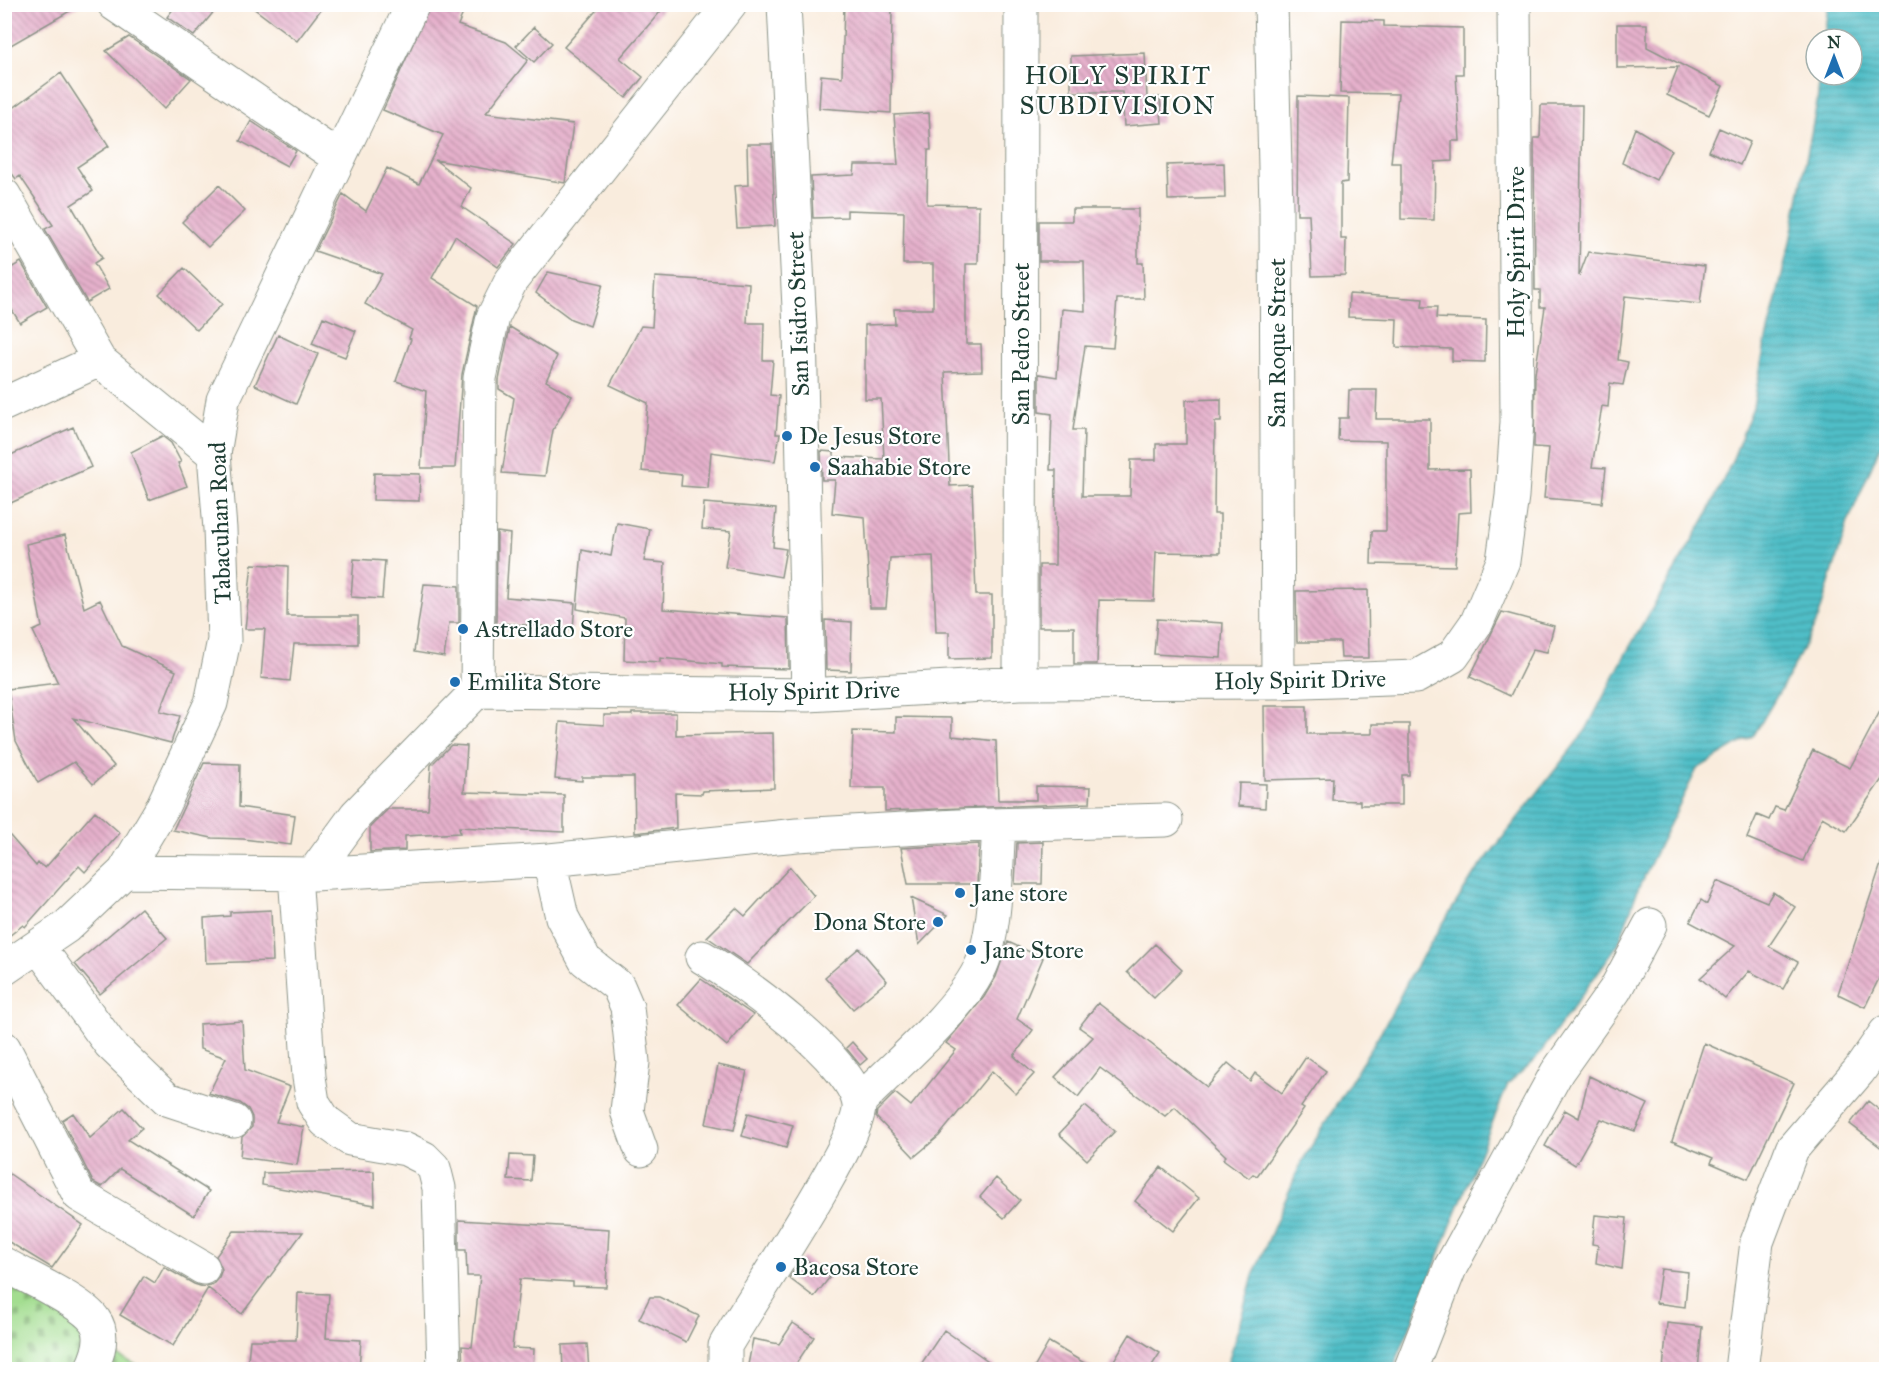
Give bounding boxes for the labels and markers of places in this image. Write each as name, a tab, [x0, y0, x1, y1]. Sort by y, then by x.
place label: De Jesus Store	[799, 421, 941, 451]
marker: De Jesus Store	[780, 429, 794, 443]
place label: Saahabie Store	[827, 452, 971, 482]
marker: Saahabie Store	[808, 460, 822, 474]
place label: Astrellado Store	[474, 614, 633, 644]
marker: Astrellado Store	[456, 622, 470, 636]
place label: Emilita Store	[467, 667, 601, 697]
marker: Emilita Store	[448, 675, 462, 689]
place label: Jane store	[969, 878, 1068, 908]
marker: Jane store	[953, 886, 967, 900]
place label: Dona Store	[813, 907, 926, 937]
marker: Dona Store	[931, 915, 945, 929]
place label: Jane Store	[980, 935, 1084, 965]
marker: Jane Store	[964, 943, 978, 957]
place label: Bacosa Store	[793, 1252, 919, 1282]
marker: Bacosa Store	[774, 1260, 788, 1274]

